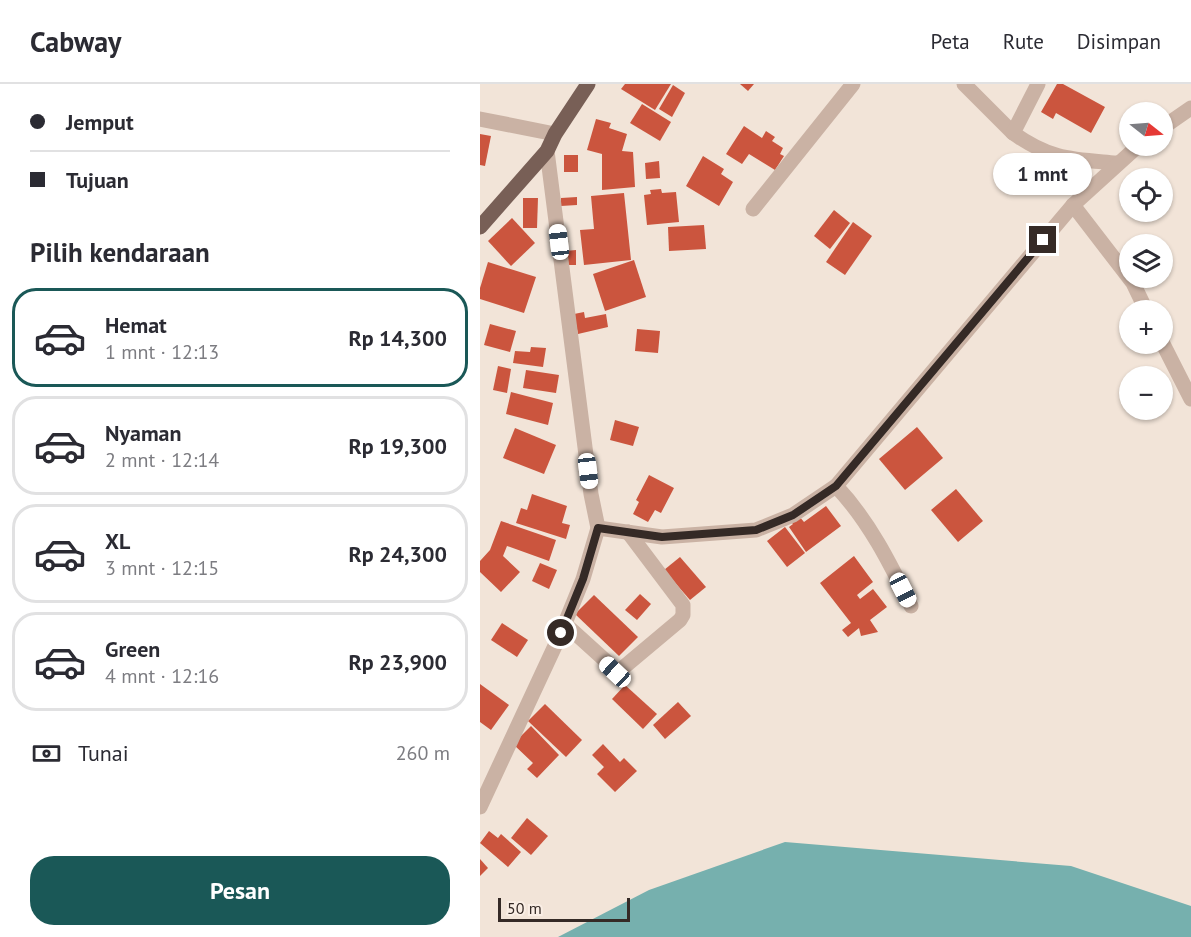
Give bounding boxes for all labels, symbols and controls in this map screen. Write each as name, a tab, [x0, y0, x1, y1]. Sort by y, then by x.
text: Cabway	[30, 23, 121, 60]
text: Peta	[930, 28, 970, 55]
text: Rute	[1003, 28, 1044, 55]
text: Disimpan	[1077, 28, 1161, 55]
north arrow	[1119, 102, 1173, 156]
map controls	[1119, 102, 1173, 420]
text: Jemput	[66, 108, 134, 136]
callout: 1 mnt	[994, 153, 1092, 195]
text: 1 mnt	[1017, 161, 1068, 187]
text: Tujuan	[66, 166, 129, 194]
button: locate	[1119, 168, 1173, 222]
car	[548, 223, 570, 261]
route end	[1029, 226, 1056, 253]
button: layers	[1119, 234, 1173, 288]
text: Pilih kendaraan	[30, 235, 210, 269]
button: +	[1119, 300, 1173, 354]
icon: car	[33, 311, 87, 365]
text: Hemat	[105, 311, 167, 339]
text: Rp 14,300	[348, 324, 447, 352]
text: 1 mnt · 12:13	[105, 339, 219, 365]
button: −	[1119, 366, 1173, 420]
icon: car	[33, 419, 87, 473]
text: Nyaman	[105, 419, 182, 447]
text: Rp 19,300	[348, 432, 447, 460]
text: 2 mnt · 12:14	[105, 447, 219, 473]
car	[577, 452, 599, 490]
icon: car	[33, 527, 87, 581]
text: XL	[105, 527, 130, 555]
text: Rp 24,300	[348, 540, 447, 568]
text: 3 mnt · 12:15	[105, 555, 219, 581]
car	[887, 570, 919, 610]
route start	[547, 619, 574, 646]
icon: car	[33, 635, 87, 689]
text: Green	[105, 635, 160, 663]
text: Rp 23,900	[348, 648, 447, 676]
car	[596, 653, 634, 691]
text: 4 mnt · 12:16	[105, 663, 219, 689]
icon: cash	[30, 737, 63, 770]
text: Tunai	[78, 739, 129, 767]
text: 260 m	[396, 740, 450, 766]
button: Pesan	[30, 856, 450, 925]
scale bar	[498, 895, 630, 922]
text: 50 m	[507, 898, 542, 918]

